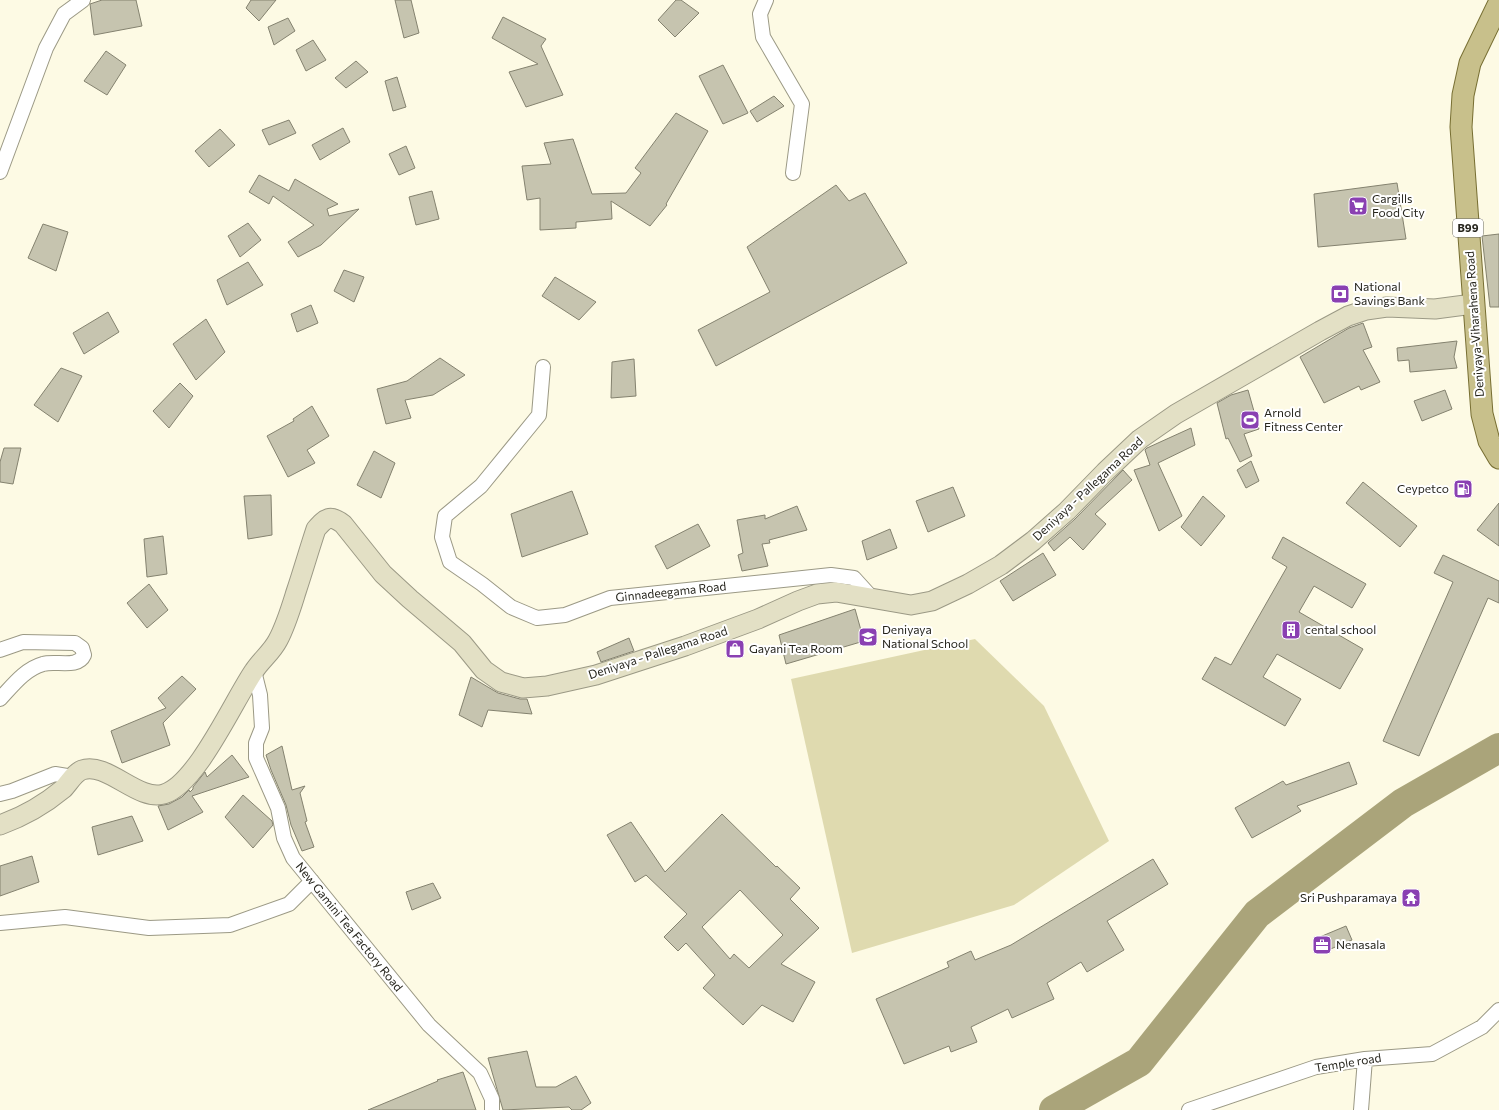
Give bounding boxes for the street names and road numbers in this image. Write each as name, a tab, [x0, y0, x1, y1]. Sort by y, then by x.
road number: B99	[1453, 219, 1483, 237]
street label: Deniyaya-Viharahena Road	[1462, 251, 1486, 398]
street label: Deniyaya - Pallegama Road	[1029, 434, 1145, 543]
street label: Ginnadeegama Road	[615, 578, 727, 604]
street label: Deniyaya - Pallegama Road	[586, 623, 729, 681]
street label: New Gamini Tea Factory Road	[293, 859, 406, 994]
street label: Temple road	[1314, 1050, 1382, 1074]

